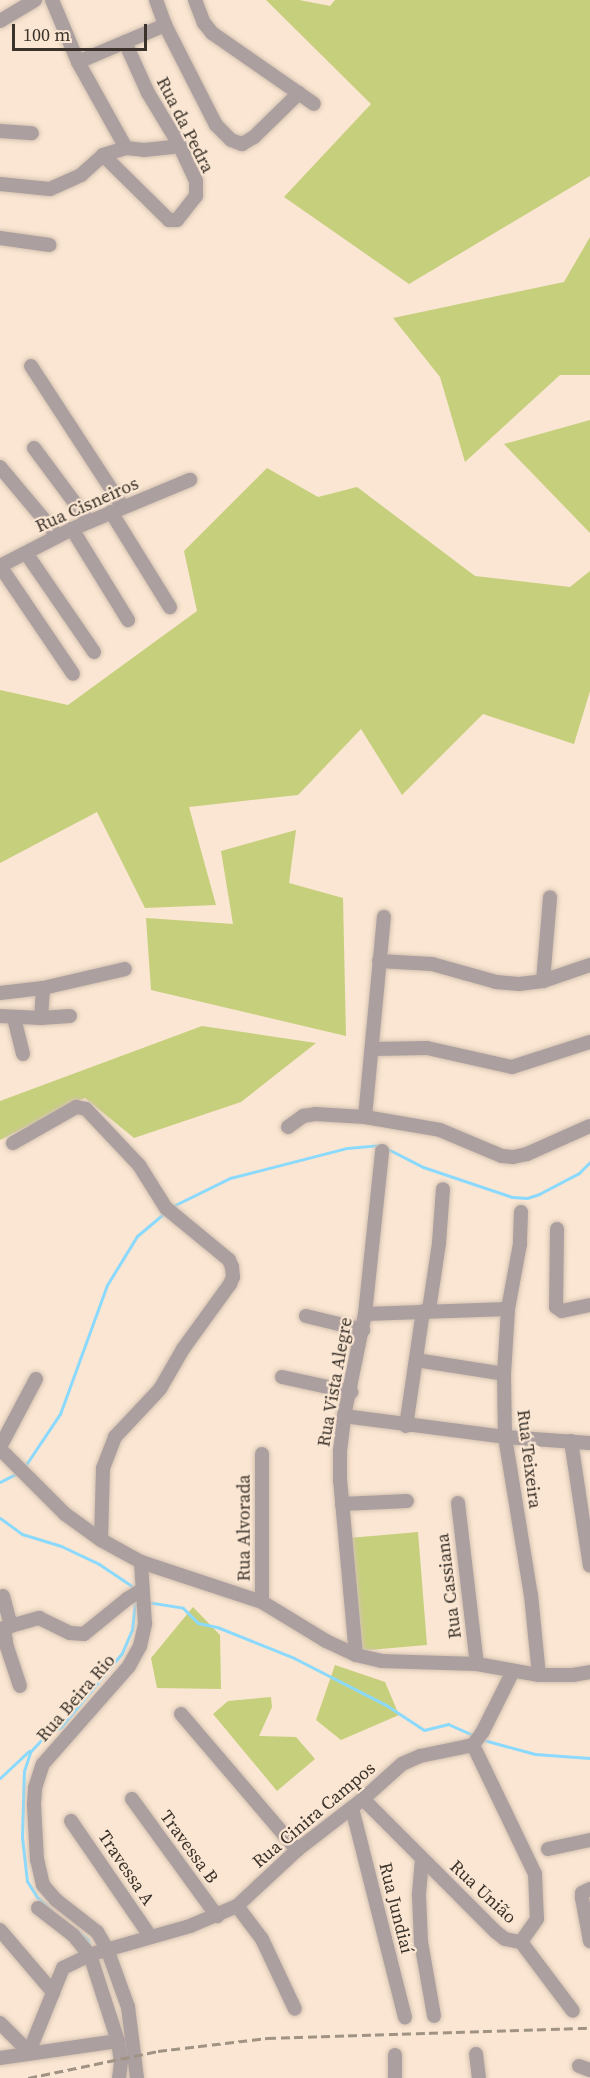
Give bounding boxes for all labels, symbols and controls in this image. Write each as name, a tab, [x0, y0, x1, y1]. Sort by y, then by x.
scale bar	[15, 12, 150, 50]
text: 100 m	[23, 22, 70, 47]
street label: Rua da Pedra	[152, 73, 218, 177]
street label: Rua Cisneiros	[32, 473, 142, 537]
street label: Rua Vista Alegre	[313, 1315, 357, 1449]
street label: Rua Teixeira	[512, 1408, 546, 1510]
street label: Rua Alvorada	[233, 1475, 255, 1581]
street label: Rua Cassiana	[432, 1532, 466, 1640]
street label: Rua Beira Rio	[32, 1650, 120, 1746]
street label: Rua Cinira Campos	[248, 1757, 380, 1873]
street label: Travessa B	[155, 1806, 223, 1888]
street label: Travessa A	[93, 1827, 159, 1909]
street label: Rua União	[445, 1856, 521, 1928]
street label: Rua Jundiaí	[374, 1860, 418, 1956]

